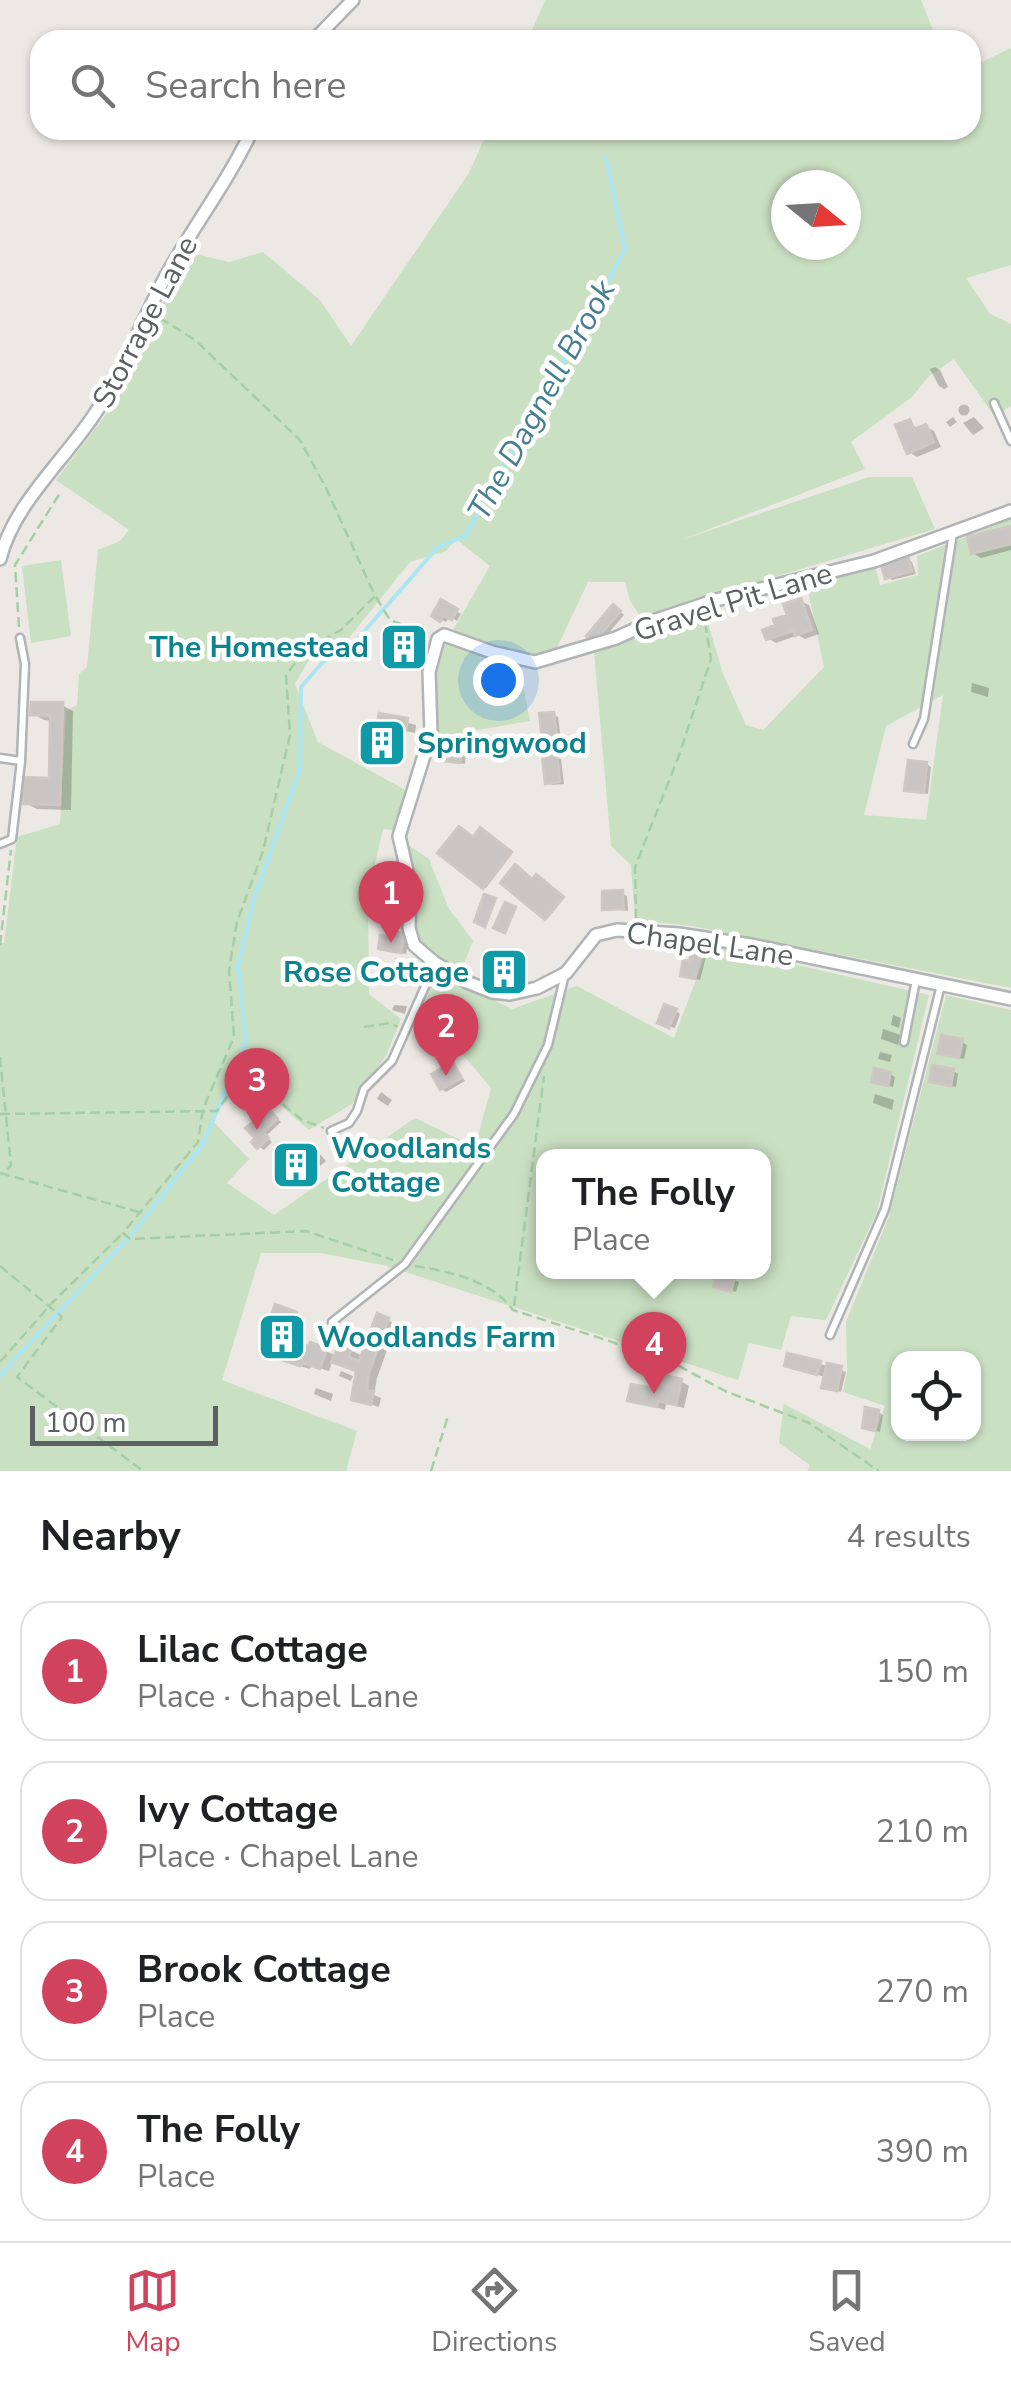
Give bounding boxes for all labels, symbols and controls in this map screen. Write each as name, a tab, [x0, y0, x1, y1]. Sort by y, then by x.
search box	[30, 30, 981, 140]
icon: search	[65, 58, 120, 113]
text: Search here	[145, 60, 346, 111]
north arrow	[771, 170, 861, 260]
street label: Storrage Lane	[83, 229, 208, 415]
water label: The Dagnell Brook	[457, 271, 626, 528]
street label: Gravel Pit Lane	[629, 553, 837, 652]
building icon: The Homestead	[378, 621, 430, 673]
place label: The Homestead	[149, 627, 369, 668]
your location	[473, 655, 524, 706]
building icon: Springwood	[356, 717, 408, 769]
place label: Springwood	[417, 723, 587, 764]
pin: 1	[358, 860, 424, 943]
street label: Chapel Lane	[624, 912, 796, 977]
building icon: Rose Cottage	[478, 946, 530, 998]
place label: Rose Cottage	[283, 952, 469, 993]
pin: 2	[414, 994, 478, 1076]
pin: 3	[224, 1048, 290, 1130]
place label: Woodlands Cottage	[331, 1128, 491, 1203]
building icon: Woodlands Cottage	[270, 1139, 322, 1191]
popup	[536, 1149, 771, 1279]
text: The Folly	[572, 1167, 735, 1218]
text: Place	[572, 1218, 650, 1261]
building icon: Woodlands Farm	[256, 1311, 308, 1363]
pin: 4	[622, 1312, 686, 1394]
place label: Woodlands Farm	[317, 1317, 556, 1358]
map controls	[891, 1351, 981, 1441]
button: locate	[891, 1351, 981, 1441]
scale bar	[30, 1401, 218, 1446]
text: 100 m	[45, 1404, 127, 1442]
text: Nearby	[40, 1508, 181, 1565]
text: 4 results	[846, 1515, 971, 1558]
text: Lilac Cottage	[137, 1624, 368, 1675]
text: 1	[65, 1650, 84, 1693]
text: 150 m	[876, 1650, 969, 1693]
text: Place · Chapel Lane	[137, 1675, 419, 1718]
text: Ivy Cottage	[137, 1784, 338, 1835]
text: 2	[65, 1810, 84, 1853]
text: 210 m	[876, 1810, 969, 1853]
text: Place · Chapel Lane	[137, 1835, 419, 1878]
text: Brook Cottage	[137, 1944, 391, 1995]
text: 3	[65, 1970, 84, 2013]
text: 270 m	[876, 1970, 969, 2013]
text: Place	[137, 1995, 215, 2038]
text: The Folly	[137, 2104, 300, 2155]
text: 4	[65, 2130, 84, 2173]
text: 390 m	[876, 2130, 969, 2173]
text: Place	[137, 2155, 215, 2198]
tab: Map	[125, 2263, 180, 2361]
tab: Directions	[431, 2263, 557, 2361]
tab: Saved	[808, 2263, 886, 2361]

